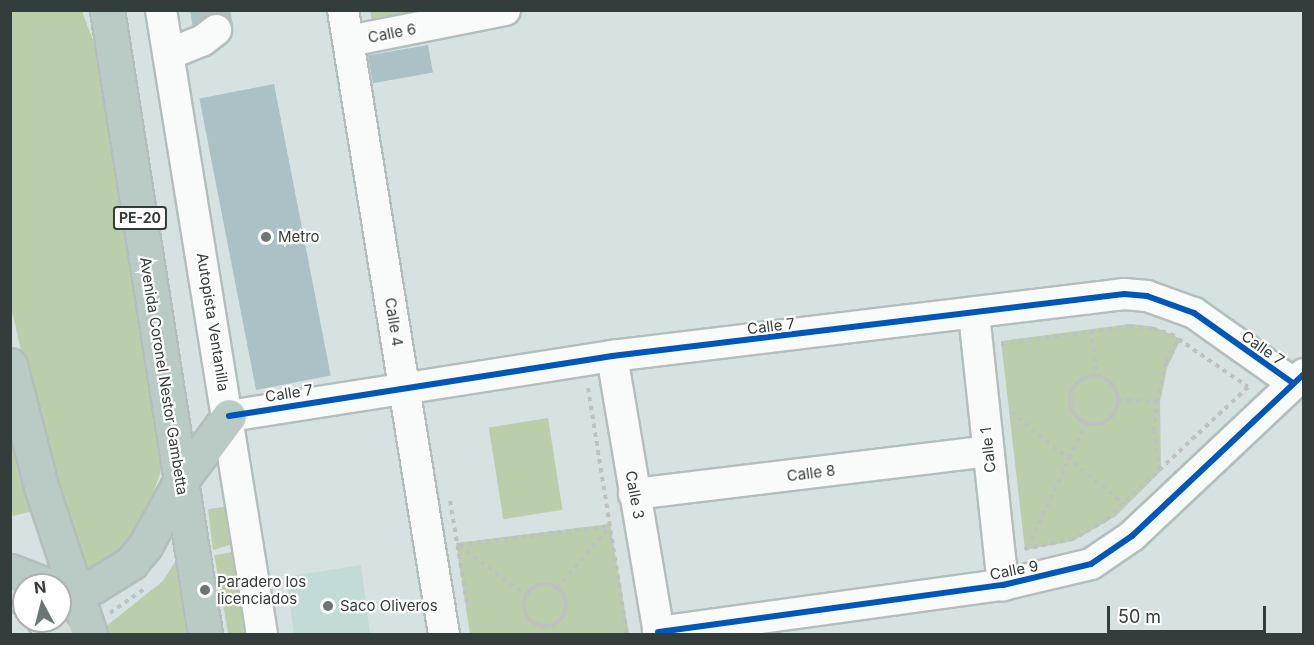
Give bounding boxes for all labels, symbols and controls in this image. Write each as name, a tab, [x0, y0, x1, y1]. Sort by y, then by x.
street label: Calle 6	[366, 19, 418, 47]
road number: PE-20	[112, 207, 168, 229]
place label: Metro	[278, 228, 320, 246]
marker: Metro	[259, 230, 273, 244]
street label: Autopista Ventanilla	[193, 251, 233, 393]
street label: Avenida Coronel Nestor Gambetta	[136, 256, 192, 496]
street label: Calle 4	[381, 296, 407, 348]
street label: Calle 7	[746, 314, 796, 338]
street label: Calle 7	[1238, 327, 1288, 369]
street label: Calle 7	[264, 380, 314, 406]
street label: Calle 1	[977, 426, 999, 474]
street label: Calle 8	[786, 461, 836, 485]
street label: Calle 3	[622, 469, 648, 521]
street label: Calle 9	[988, 556, 1040, 584]
place label: Paradero los licenciados	[217, 572, 306, 607]
north arrow	[12, 573, 72, 633]
text: N	[33, 576, 47, 598]
marker: Paradero los licenciados	[198, 583, 212, 597]
scale bar	[1110, 594, 1269, 632]
place label: Saco Oliveros	[340, 597, 438, 615]
marker: Saco Oliveros	[321, 599, 335, 613]
text: 50 m	[1118, 606, 1161, 627]

